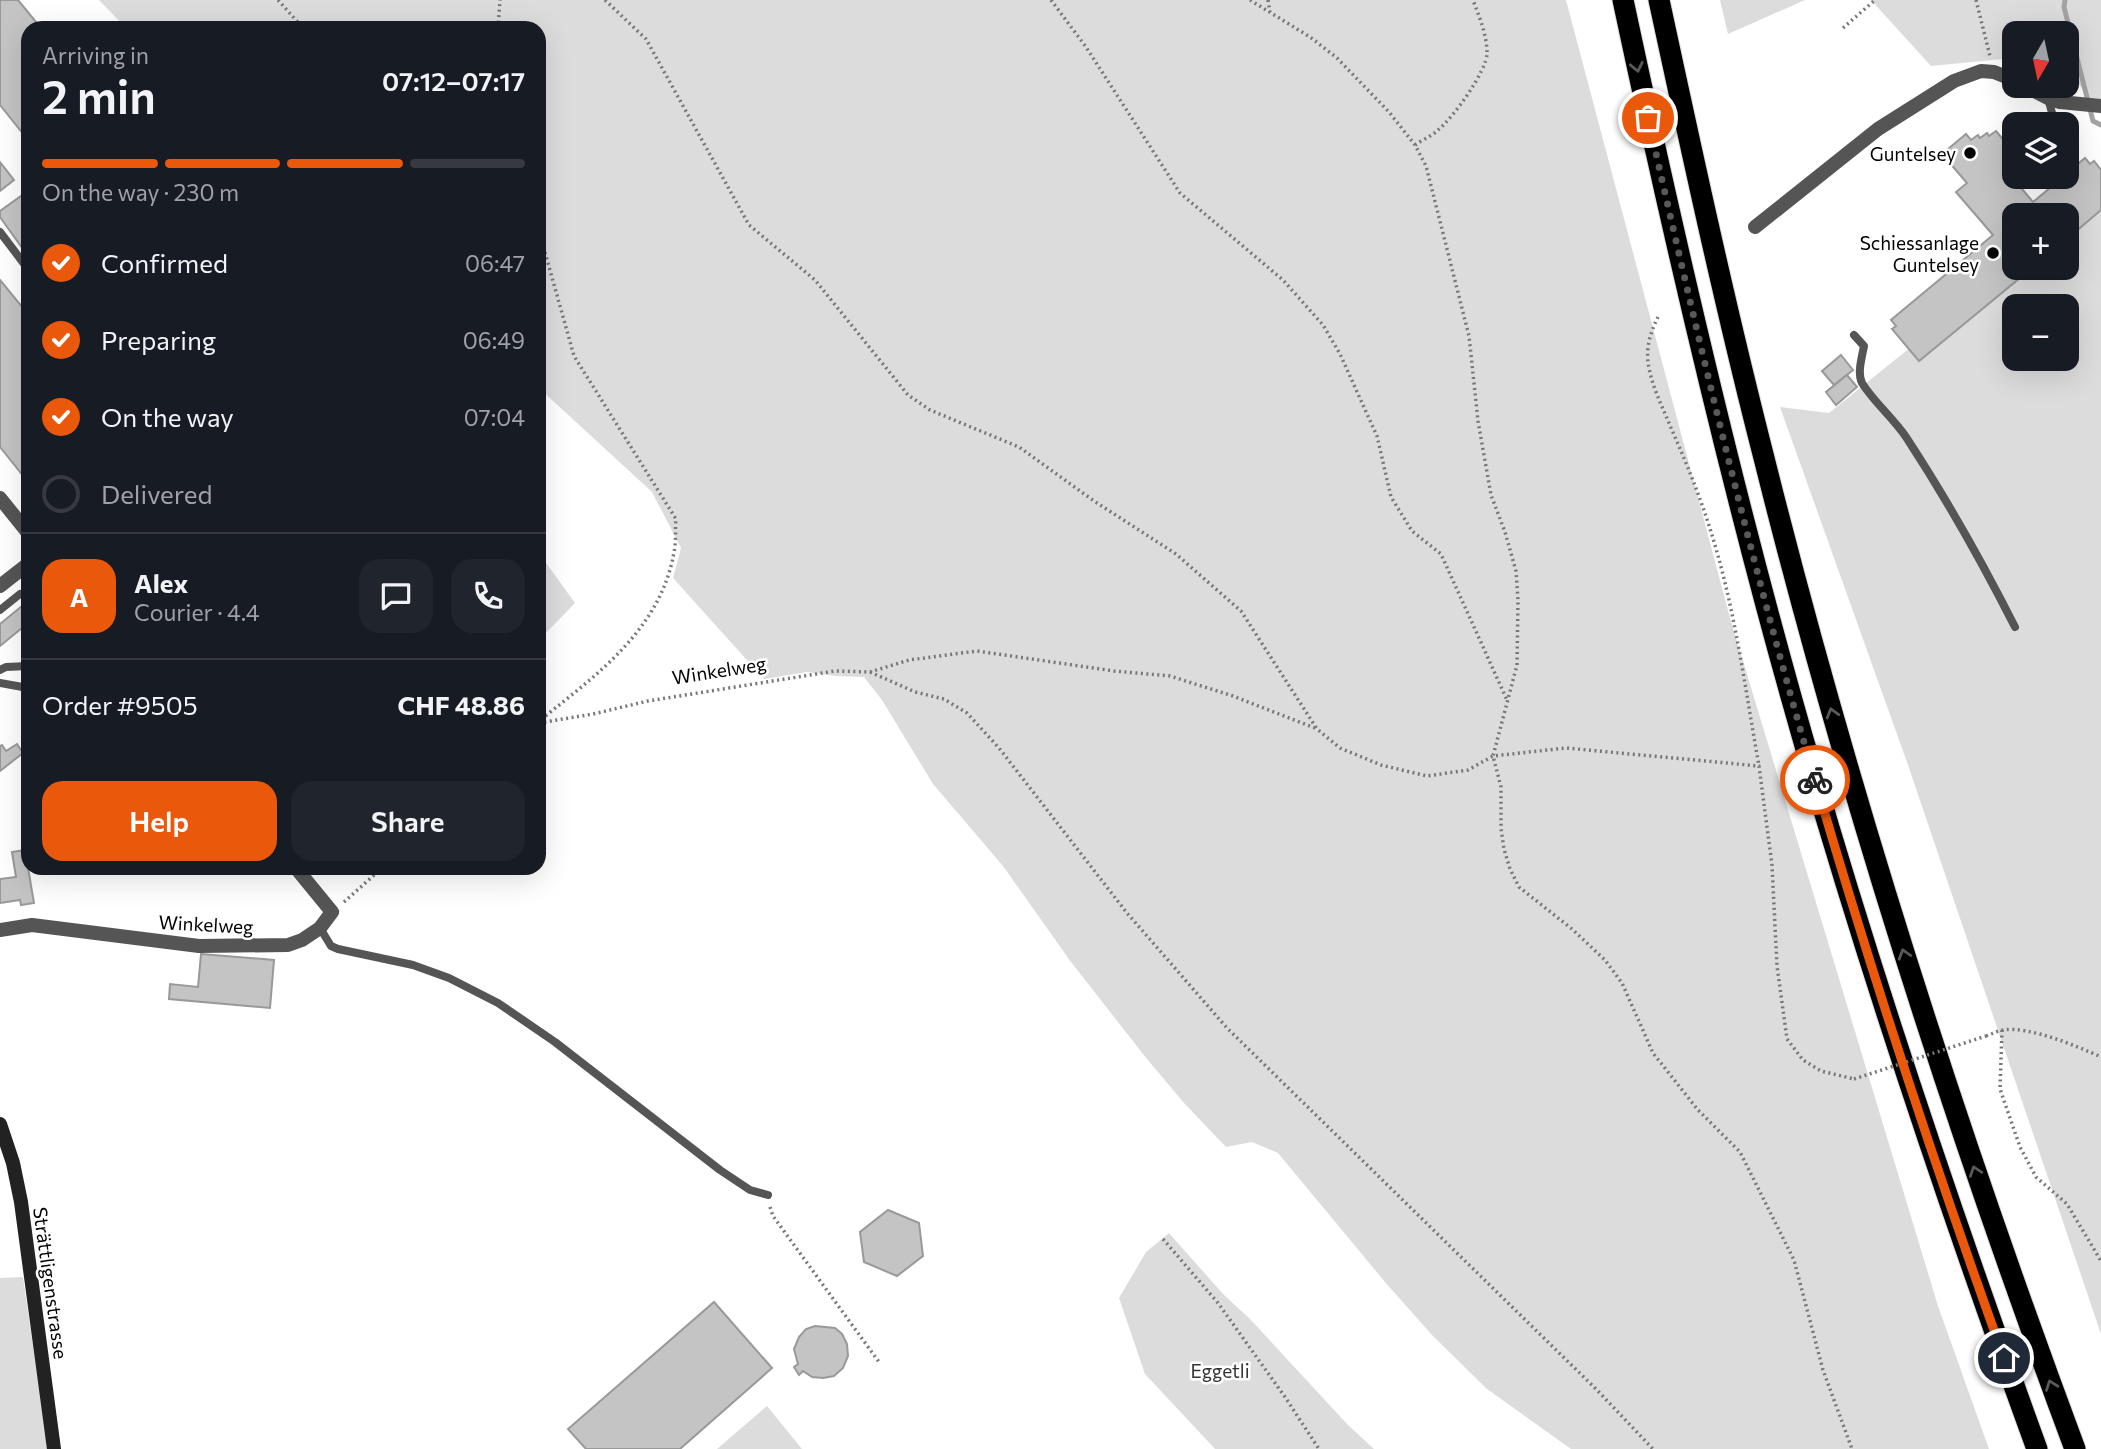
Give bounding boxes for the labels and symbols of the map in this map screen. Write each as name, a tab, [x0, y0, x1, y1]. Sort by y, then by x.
north arrow	[2002, 21, 2079, 98]
one-way arrow	[1629, 61, 1644, 73]
pin	[1618, 88, 1678, 148]
place label: Guntelsey	[1870, 142, 1956, 165]
marker: Guntelsey	[1962, 145, 1978, 161]
place label: Schiessanlage Guntelsey	[1860, 231, 1979, 276]
marker: Schiessanlage Guntelsey	[1985, 245, 2001, 261]
street label: Winkelweg	[670, 651, 768, 689]
one-way arrow	[1826, 707, 1841, 719]
courier	[1780, 745, 1850, 815]
street label: Winkelweg	[158, 910, 254, 938]
one-way arrow	[1898, 949, 1913, 961]
one-way arrow	[1969, 1165, 1983, 1177]
street label: Strättligenstrasse	[29, 1205, 73, 1361]
pin	[1974, 1328, 2034, 1388]
park label: Eggetli	[1190, 1359, 1250, 1382]
one-way arrow	[2045, 1380, 2059, 1392]

